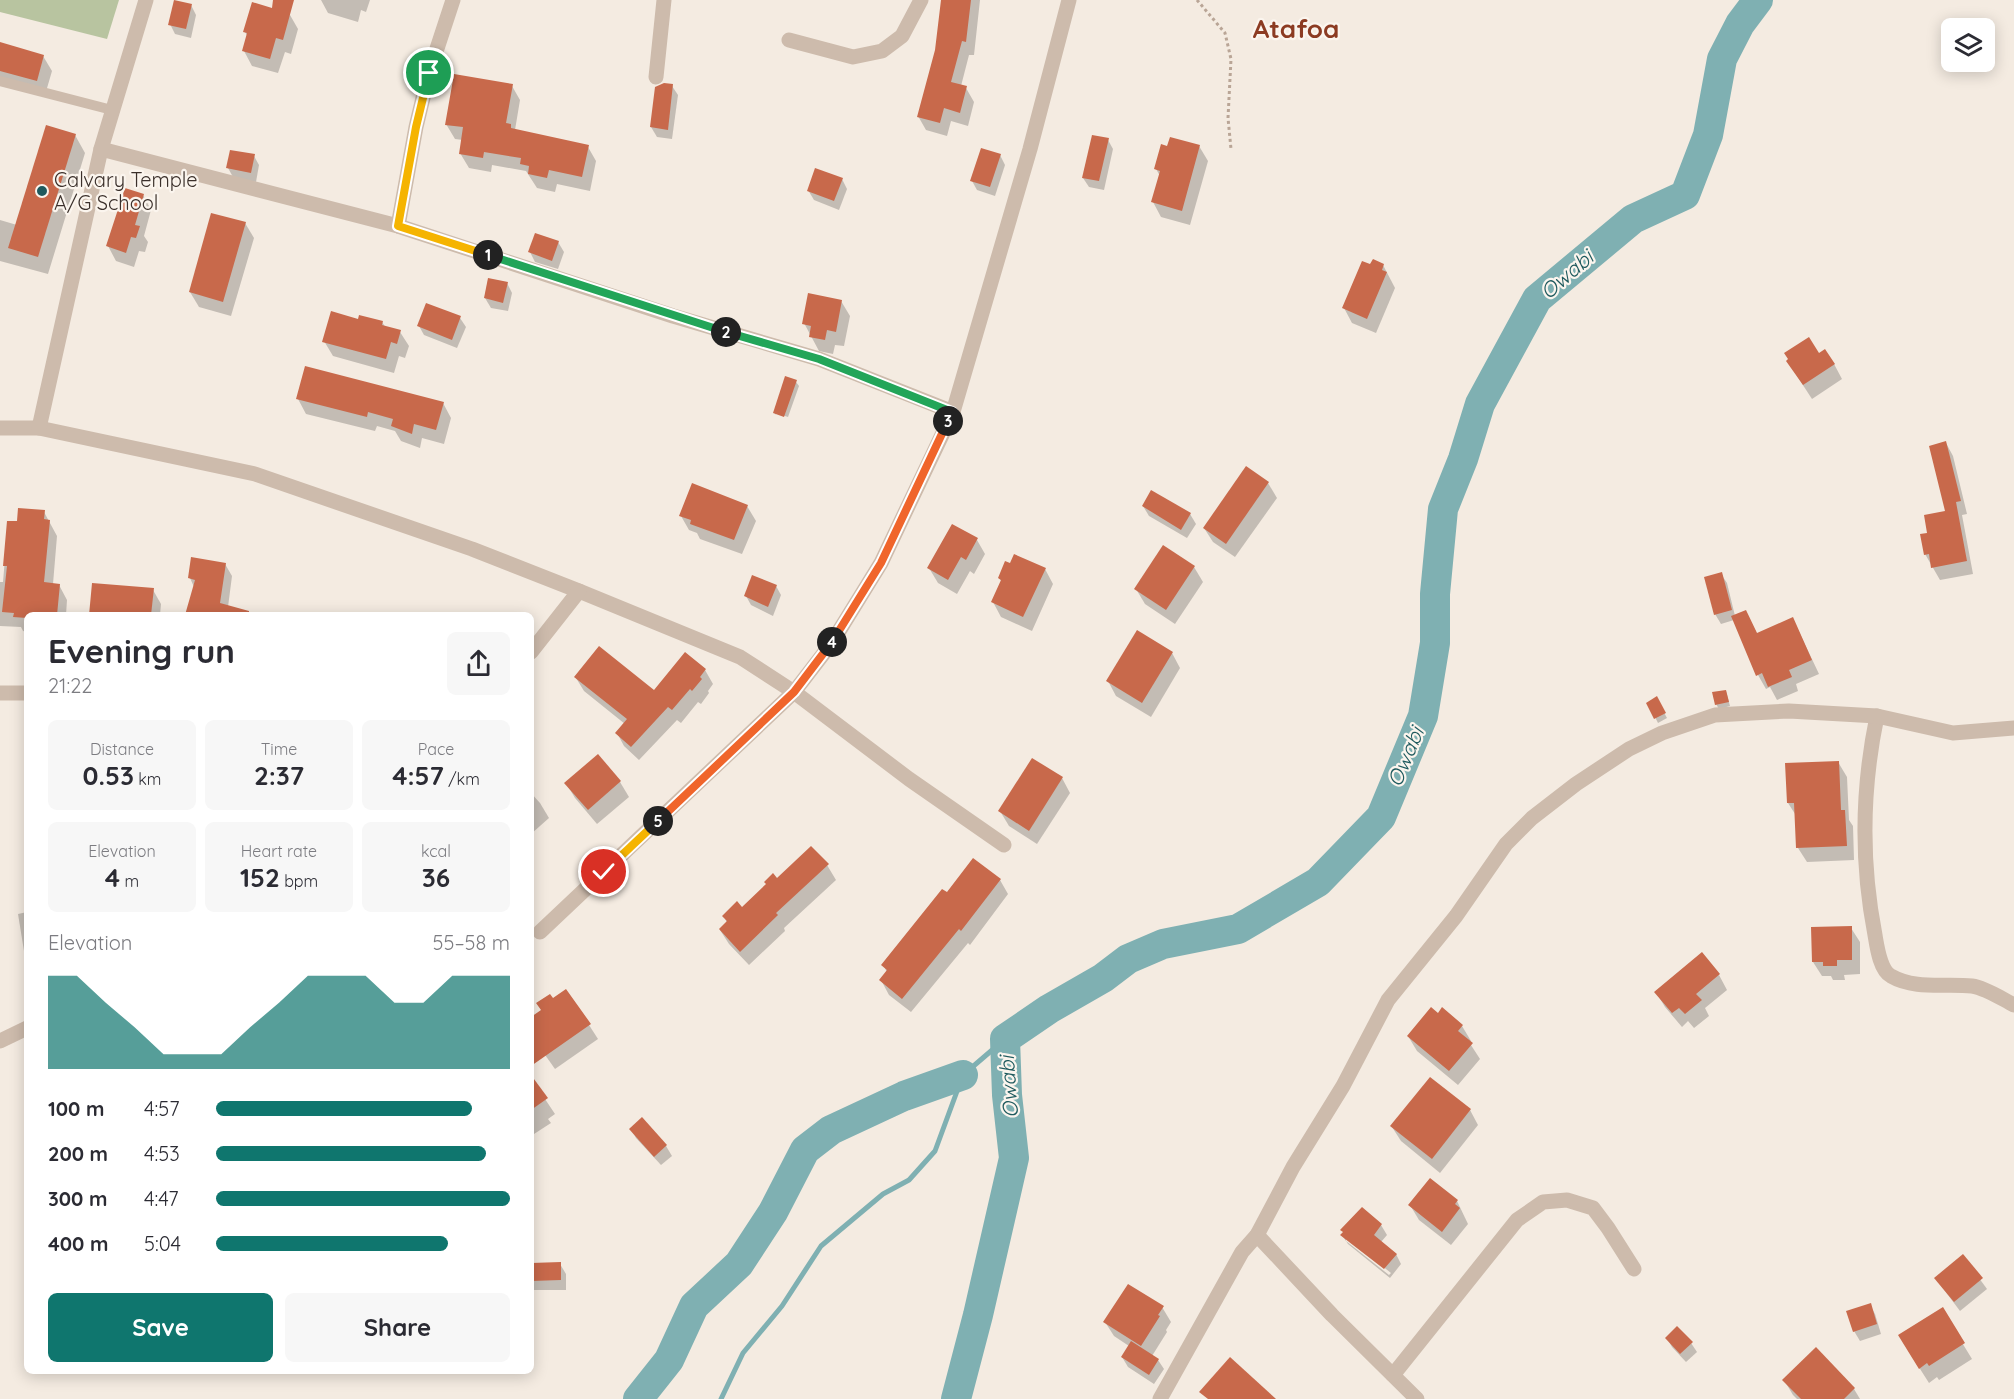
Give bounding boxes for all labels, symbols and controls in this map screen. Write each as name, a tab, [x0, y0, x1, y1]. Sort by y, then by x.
district label: Atafoa	[1253, 12, 1339, 45]
map controls	[1941, 18, 1995, 72]
button: layers	[1941, 18, 1995, 72]
pin	[403, 47, 454, 98]
icon: arrive	[412, 56, 445, 89]
place label: Calvary Temple A/G School	[54, 167, 198, 215]
marker: Calvary Temple A/G School	[35, 184, 49, 198]
pin: 1	[473, 240, 503, 270]
water label: Owabi	[1534, 242, 1600, 304]
text: 1	[485, 245, 491, 265]
pin: 2	[711, 317, 741, 347]
text: 2	[721, 322, 731, 342]
pin: 3	[933, 406, 963, 436]
text: 3	[944, 411, 952, 431]
pin: 4	[817, 627, 847, 657]
text: Evening run	[48, 630, 235, 671]
button: share	[447, 632, 510, 695]
text: 4	[827, 632, 837, 652]
text: 21:22	[48, 673, 92, 698]
water label: Owabi	[1381, 721, 1430, 790]
text: Distance	[90, 739, 154, 759]
text: Time	[261, 739, 297, 759]
text: Pace	[418, 739, 454, 759]
text: 0.53	[83, 759, 134, 792]
text: 2:37	[254, 759, 304, 792]
text: 4:57	[392, 759, 444, 792]
text: km	[134, 769, 161, 789]
text: /km	[444, 769, 480, 789]
pin: 5	[643, 806, 673, 836]
text: 5	[653, 811, 663, 831]
text: Elevation	[88, 841, 156, 861]
text: Heart rate	[241, 841, 317, 861]
text: kcal	[421, 841, 451, 861]
pin	[578, 846, 629, 897]
icon: check	[587, 855, 620, 888]
text: 4	[105, 861, 120, 894]
text: 152	[240, 861, 280, 894]
text: 36	[422, 861, 450, 894]
text: m	[120, 871, 139, 891]
text: bpm	[280, 871, 318, 891]
text: Elevation	[48, 930, 132, 955]
text: 55–58 m	[433, 930, 510, 955]
water label: Owabi	[993, 1053, 1023, 1119]
text: 100 m	[48, 1096, 104, 1121]
text: 4:57	[144, 1096, 179, 1121]
text: 200 m	[48, 1141, 108, 1166]
text: 4:53	[144, 1141, 180, 1166]
text: 300 m	[48, 1186, 107, 1211]
text: 4:47	[144, 1186, 178, 1211]
text: 400 m	[48, 1231, 108, 1256]
text: 5:04	[144, 1231, 181, 1256]
button: Save	[48, 1293, 273, 1362]
button: Share	[285, 1293, 510, 1362]

